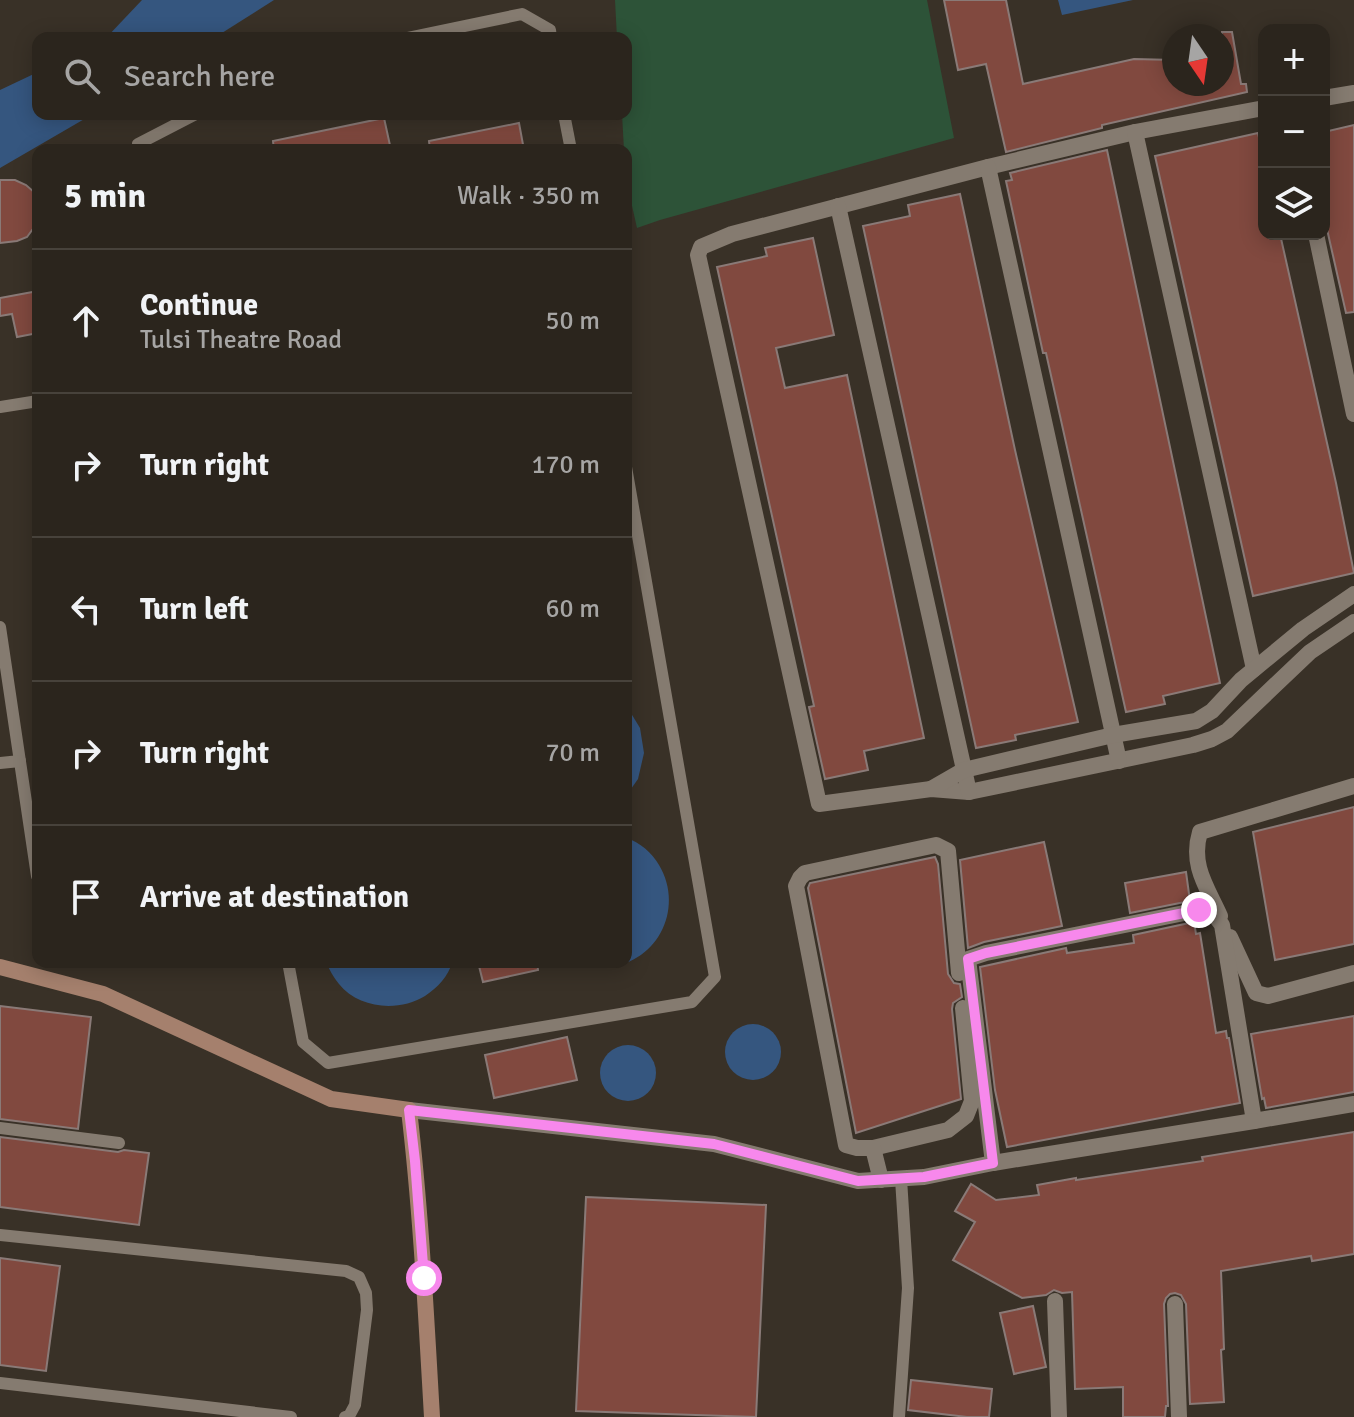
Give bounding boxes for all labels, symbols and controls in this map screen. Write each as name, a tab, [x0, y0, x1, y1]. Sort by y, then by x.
north arrow	[1162, 24, 1234, 96]
map controls	[1258, 24, 1330, 240]
button: +	[1258, 24, 1330, 96]
search box	[32, 32, 632, 120]
icon: search	[60, 54, 104, 98]
text: Search here	[124, 58, 275, 95]
button: −	[1258, 96, 1330, 168]
button: layers	[1258, 168, 1330, 240]
text: 5 min	[64, 175, 146, 217]
text: Walk · 350 m	[457, 180, 600, 212]
text: Continue	[140, 287, 258, 324]
icon: ahead	[64, 299, 108, 343]
text: 50 m	[545, 305, 600, 337]
text: Tulsi Theatre Road	[140, 324, 342, 356]
icon: right	[64, 443, 108, 487]
text: Turn right	[140, 447, 269, 484]
text: 170 m	[531, 449, 600, 481]
icon: left	[64, 587, 108, 631]
text: Turn left	[140, 591, 249, 628]
text: 60 m	[545, 593, 600, 625]
icon: right	[64, 731, 108, 775]
text: Turn right	[140, 735, 269, 772]
text: 70 m	[545, 737, 600, 769]
icon: arrive	[64, 875, 108, 919]
text: Arrive at destination	[140, 879, 409, 916]
route end	[1181, 892, 1217, 928]
route start	[406, 1260, 442, 1296]

